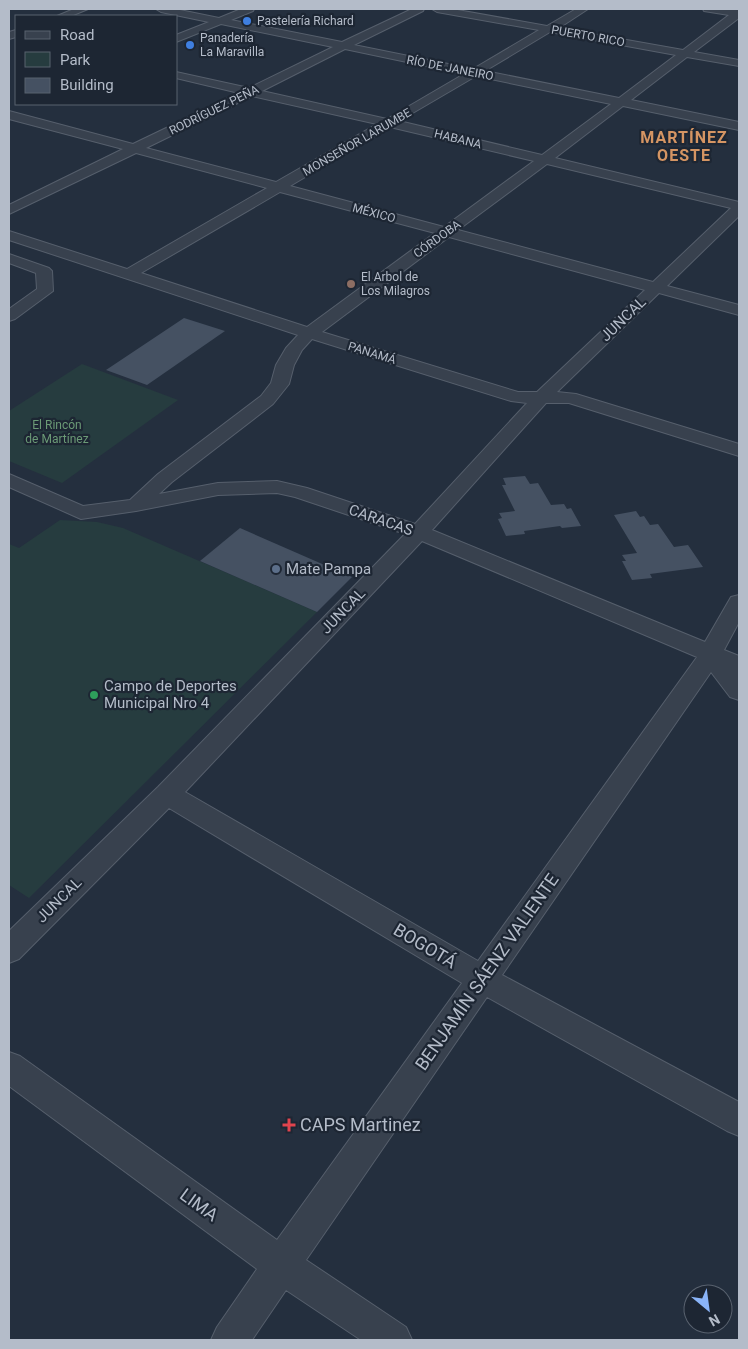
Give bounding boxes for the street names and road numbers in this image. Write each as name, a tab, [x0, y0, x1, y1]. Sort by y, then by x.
street label: PUERTO RICO	[550, 23, 626, 49]
street label: RÍO DE JANEIRO	[405, 52, 495, 83]
street label: RODRÍGUEZ PEÑA	[166, 80, 261, 138]
street label: MONSEÑOR LARUMBE	[299, 103, 414, 179]
street label: HABANA	[433, 126, 483, 152]
street label: MÉXICO	[351, 200, 397, 225]
street label: CÓRDOBA	[410, 216, 463, 261]
street label: JUNCAL	[596, 293, 650, 345]
street label: PANAMÁ	[346, 338, 398, 367]
street label: CARACAS	[346, 501, 416, 539]
street label: JUNCAL	[317, 584, 369, 638]
street label: BENJAMÍN SÁENZ VALIENTE	[410, 869, 563, 1074]
street label: JUNCAL	[33, 874, 85, 926]
street label: BOGOTÁ	[390, 919, 461, 973]
street label: LIMA	[176, 1184, 223, 1226]

